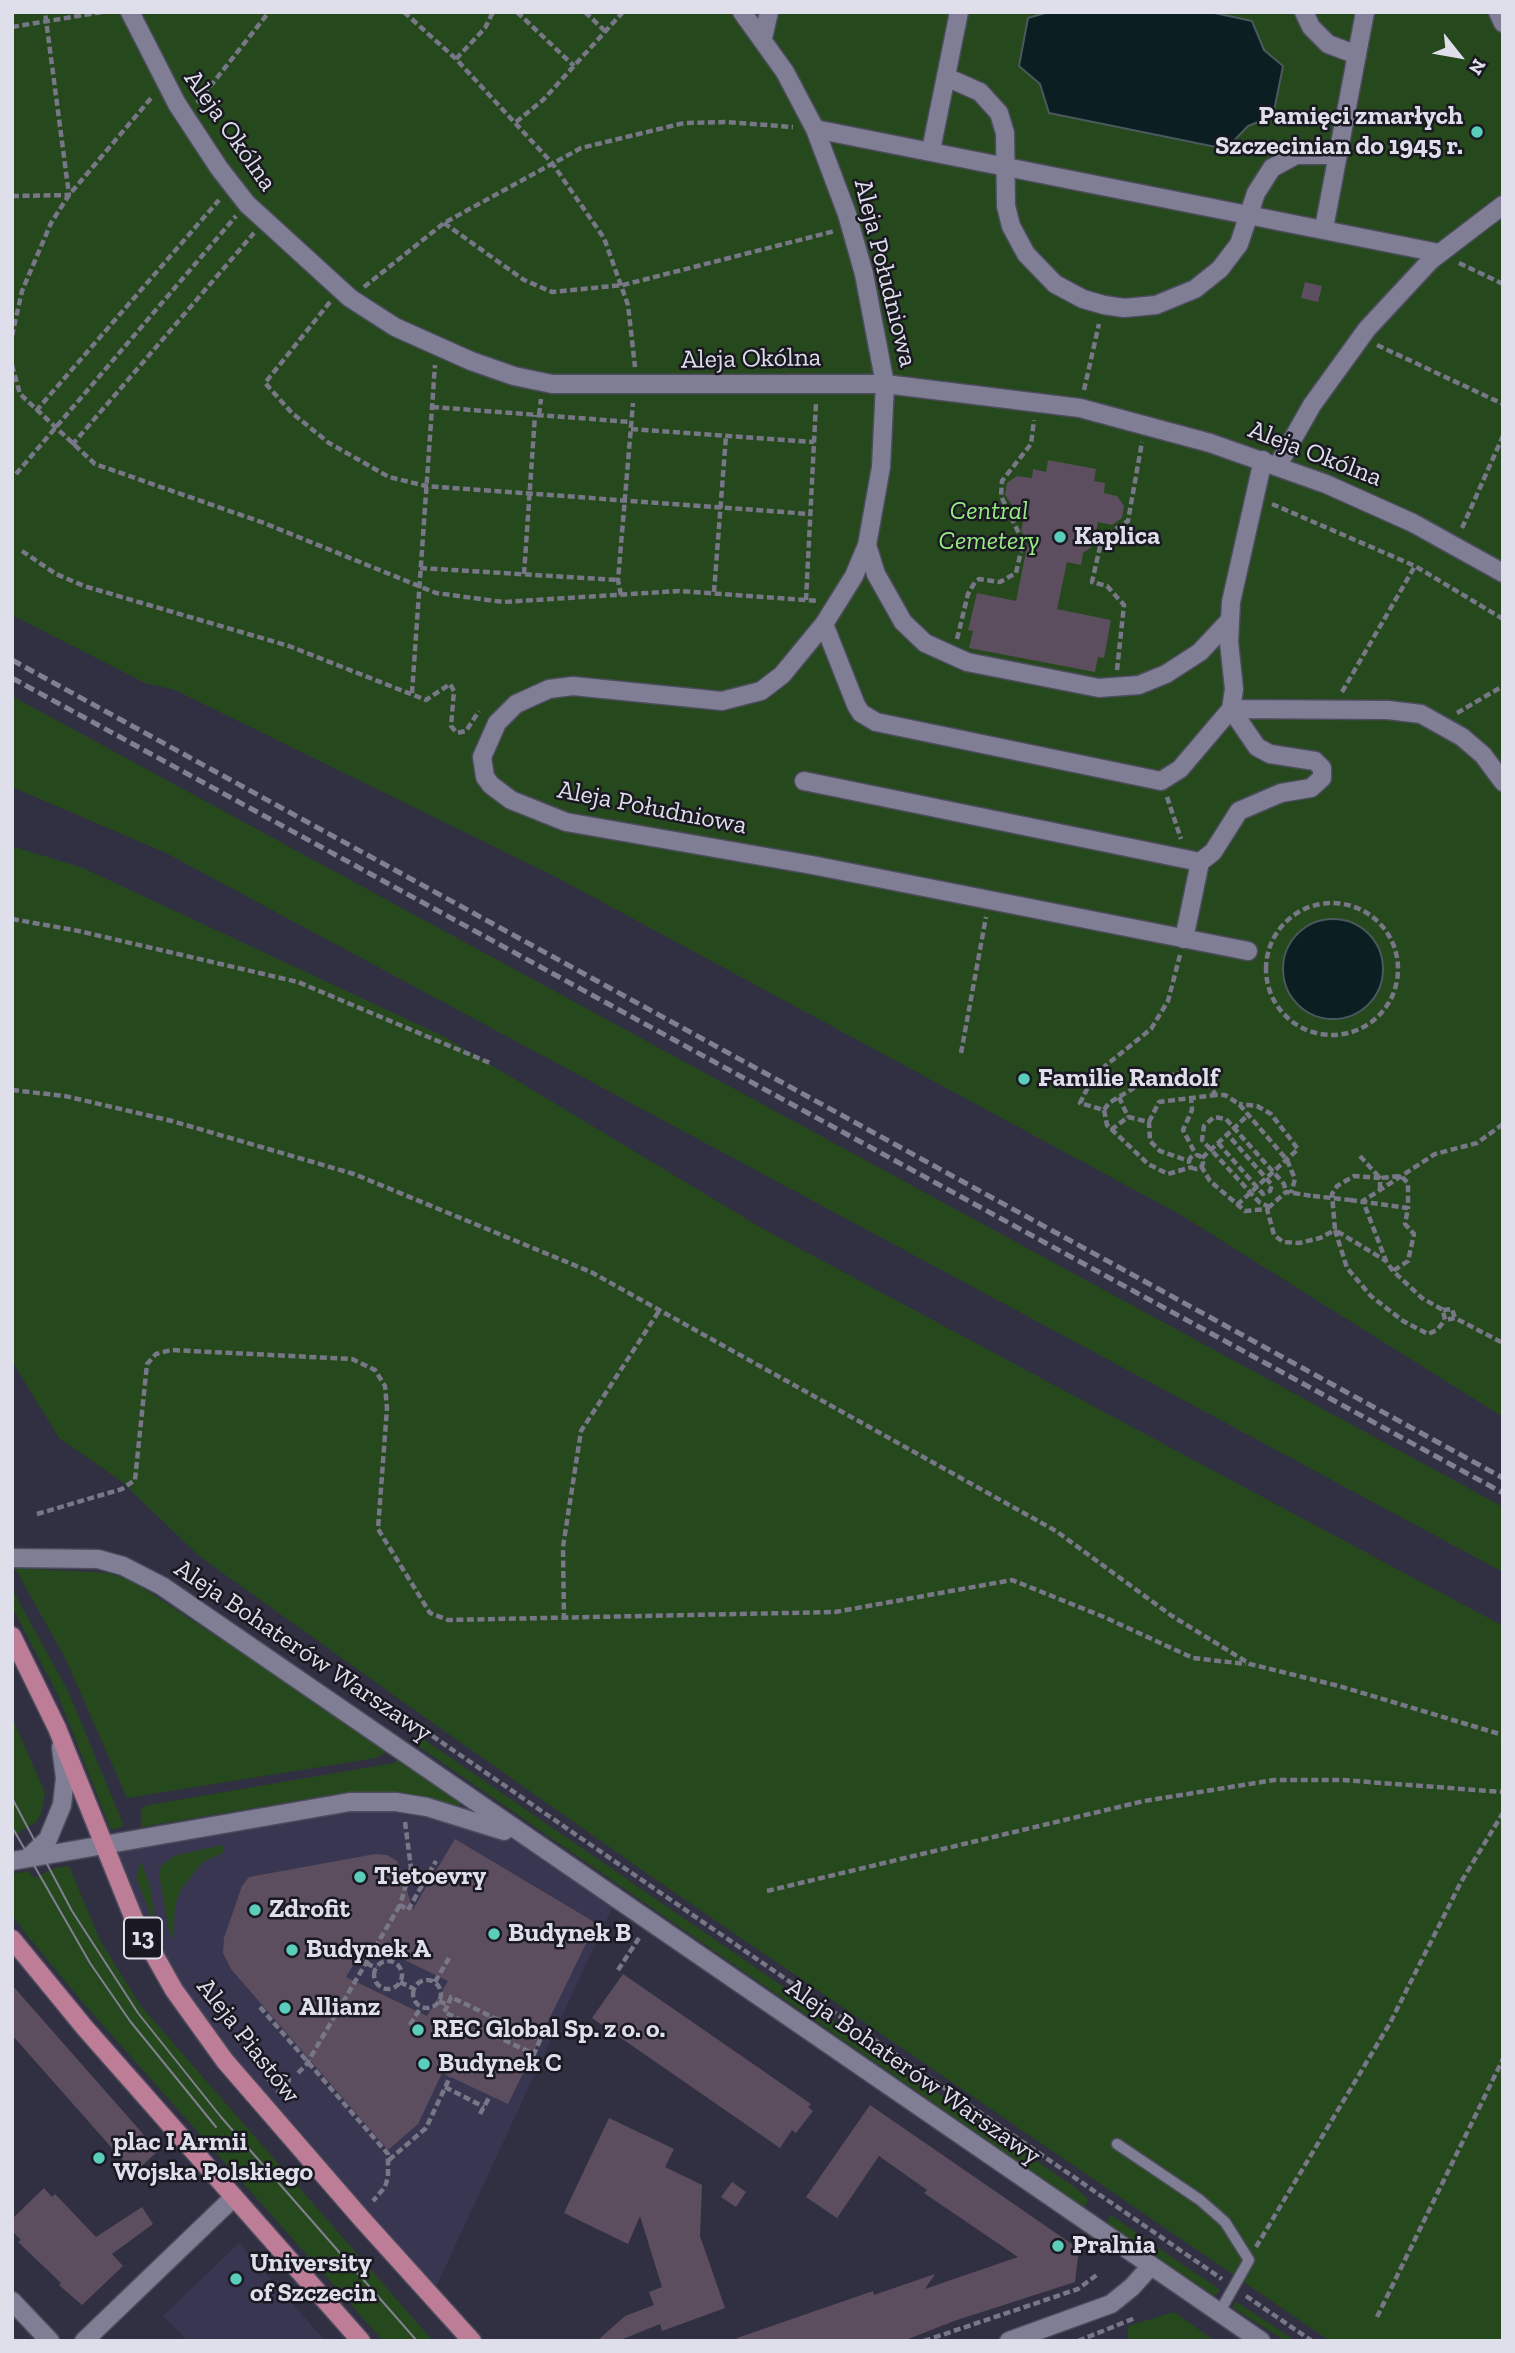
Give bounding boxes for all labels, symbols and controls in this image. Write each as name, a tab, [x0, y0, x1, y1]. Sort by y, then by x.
north arrow	[1424, 21, 1494, 91]
text: N	[1464, 55, 1491, 79]
street label: Aleja Okólna	[177, 65, 283, 197]
place label: Pamięci zmarłych Szczecinian do 1945 r.	[1215, 101, 1463, 162]
marker: Pamięci zmarłych Szczecinian do 1945 r.	[1469, 124, 1485, 140]
street label: Aleja Południowa	[847, 176, 923, 370]
street label: Aleja Okólna	[681, 342, 821, 376]
street label: Aleja Okólna	[1244, 414, 1386, 494]
park label: Central Cemetery	[939, 496, 1039, 558]
place label: Kaplica	[1074, 521, 1160, 553]
marker: Kaplica	[1052, 529, 1068, 545]
street label: Aleja Południowa	[555, 774, 749, 842]
place label: Familie Randolf	[1038, 1063, 1219, 1095]
marker: Familie Randolf	[1016, 1071, 1032, 1087]
street label: Aleja Bohaterów Warszawy	[168, 1553, 438, 1749]
place label: Tietoevry	[374, 1861, 486, 1893]
marker: Tietoevry	[352, 1869, 368, 1885]
place label: Zdrofit	[269, 1894, 350, 1926]
marker: Zdrofit	[247, 1902, 263, 1918]
road number: 13	[124, 1917, 162, 1958]
place label: Budynek B	[508, 1918, 631, 1950]
marker: Budynek B	[486, 1926, 502, 1942]
place label: Budynek A	[306, 1934, 431, 1966]
marker: Budynek A	[284, 1942, 300, 1958]
street label: Aleja Piastów	[190, 1972, 306, 2110]
street label: Aleja Bohaterów Warszawy	[779, 1972, 1047, 2172]
place label: Allianz	[299, 1992, 380, 2024]
marker: Allianz	[277, 2000, 293, 2016]
place label: REC Global Sp. z o. o.	[432, 2014, 665, 2046]
marker: REC Global Sp. z o. o.	[410, 2022, 426, 2038]
place label: Budynek C	[438, 2048, 562, 2080]
marker: Budynek C	[416, 2056, 432, 2072]
place label: plac I Armii Wojska Polskiego	[113, 2127, 313, 2188]
marker: plac I Armii Wojska Polskiego	[91, 2150, 107, 2166]
place label: Pralnia	[1072, 2230, 1156, 2262]
marker: Pralnia	[1050, 2238, 1066, 2254]
place label: University of Szczecin	[250, 2248, 377, 2310]
marker: University of Szczecin	[228, 2271, 244, 2287]

